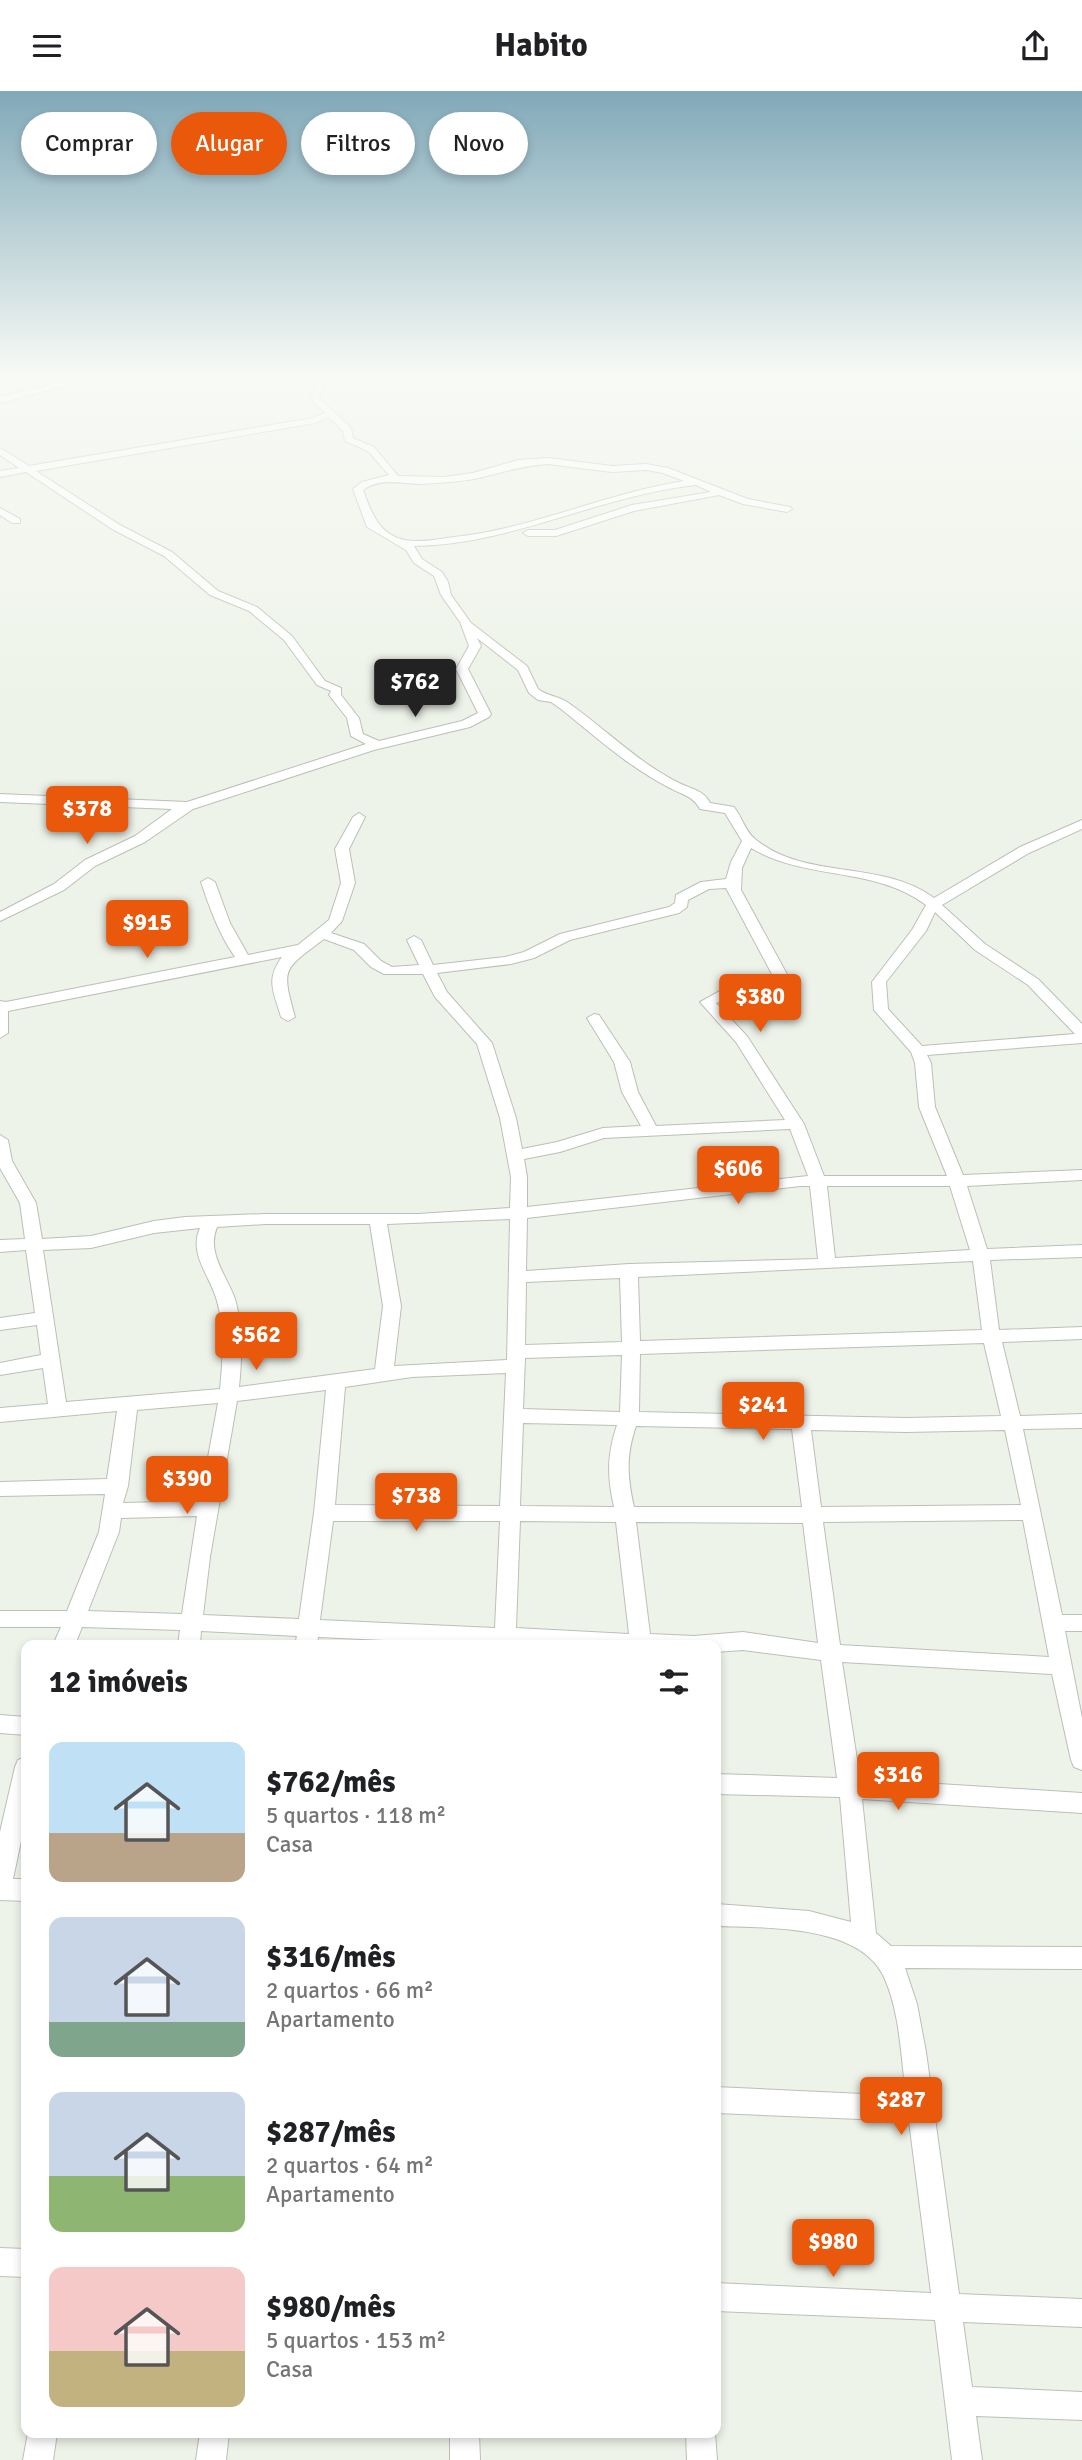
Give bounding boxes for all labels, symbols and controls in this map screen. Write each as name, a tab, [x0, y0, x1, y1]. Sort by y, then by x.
text: Habito	[494, 26, 588, 65]
icon: menu	[28, 27, 66, 65]
icon: share	[1016, 27, 1054, 65]
chip: Comprar	[21, 112, 157, 175]
chip: Alugar	[171, 112, 287, 175]
chip: Filtros	[301, 112, 415, 175]
chip: Novo	[429, 112, 528, 175]
pin: $762	[374, 659, 456, 719]
text: $762	[390, 667, 440, 696]
pin: $378	[46, 787, 128, 846]
text: $378	[62, 794, 112, 823]
pin: $915	[106, 901, 188, 960]
text: $915	[122, 908, 172, 937]
pin: $380	[719, 975, 801, 1034]
text: $380	[735, 982, 785, 1011]
pin: $606	[697, 1147, 779, 1206]
text: $606	[713, 1154, 763, 1183]
pin: $562	[215, 1313, 297, 1372]
text: $562	[231, 1320, 281, 1349]
pin: $241	[722, 1383, 804, 1442]
text: $241	[738, 1390, 788, 1419]
pin: $390	[146, 1457, 228, 1516]
text: $390	[162, 1464, 212, 1493]
pin: $738	[375, 1473, 457, 1533]
text: $738	[391, 1481, 441, 1510]
icon: filters	[655, 1663, 693, 1701]
text: 12 imóveis	[49, 1664, 188, 1701]
pin: $316	[857, 1753, 939, 1812]
text: $316	[873, 1760, 923, 1789]
text: $762/mês	[266, 1764, 395, 1801]
icon: home	[105, 1770, 189, 1854]
text: 5 quartos · 118 m²	[266, 1801, 446, 1830]
text: Casa	[266, 1830, 313, 1859]
text: $316/mês	[266, 1939, 395, 1976]
icon: home	[105, 1945, 189, 2029]
text: 2 quartos · 66 m²	[266, 1976, 434, 2005]
text: Apartamento	[266, 2005, 395, 2034]
pin: $287	[860, 2077, 942, 2137]
text: $287	[876, 2085, 926, 2114]
text: $287/mês	[266, 2114, 395, 2151]
icon: home	[105, 2120, 189, 2204]
text: 2 quartos · 64 m²	[266, 2151, 434, 2180]
text: Apartamento	[266, 2180, 395, 2209]
pin: $980	[792, 2219, 874, 2279]
text: $980	[808, 2227, 858, 2256]
text: $980/mês	[266, 2289, 395, 2326]
icon: home	[105, 2295, 189, 2379]
text: 5 quartos · 153 m²	[266, 2326, 446, 2355]
text: Casa	[266, 2355, 313, 2384]

